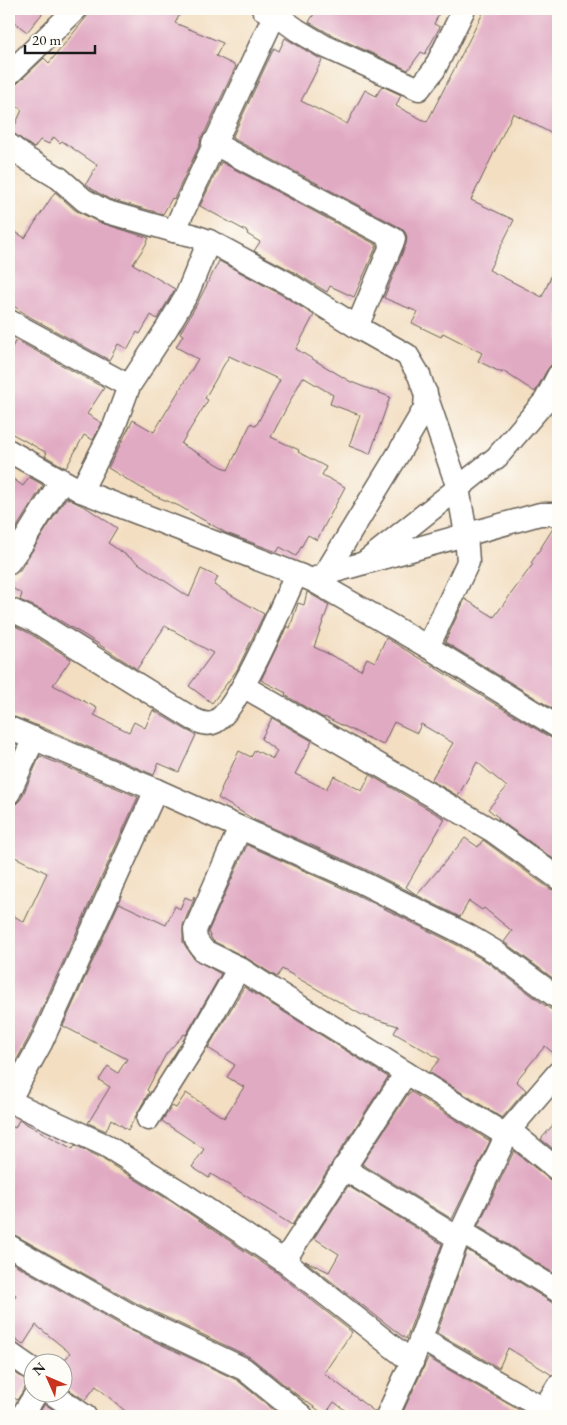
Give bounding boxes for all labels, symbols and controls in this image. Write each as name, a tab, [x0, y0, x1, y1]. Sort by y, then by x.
scale bar	[25, 22, 95, 54]
text: 20 m	[32, 30, 61, 49]
north arrow	[22, 1352, 72, 1402]
text: N	[28, 1358, 50, 1379]

